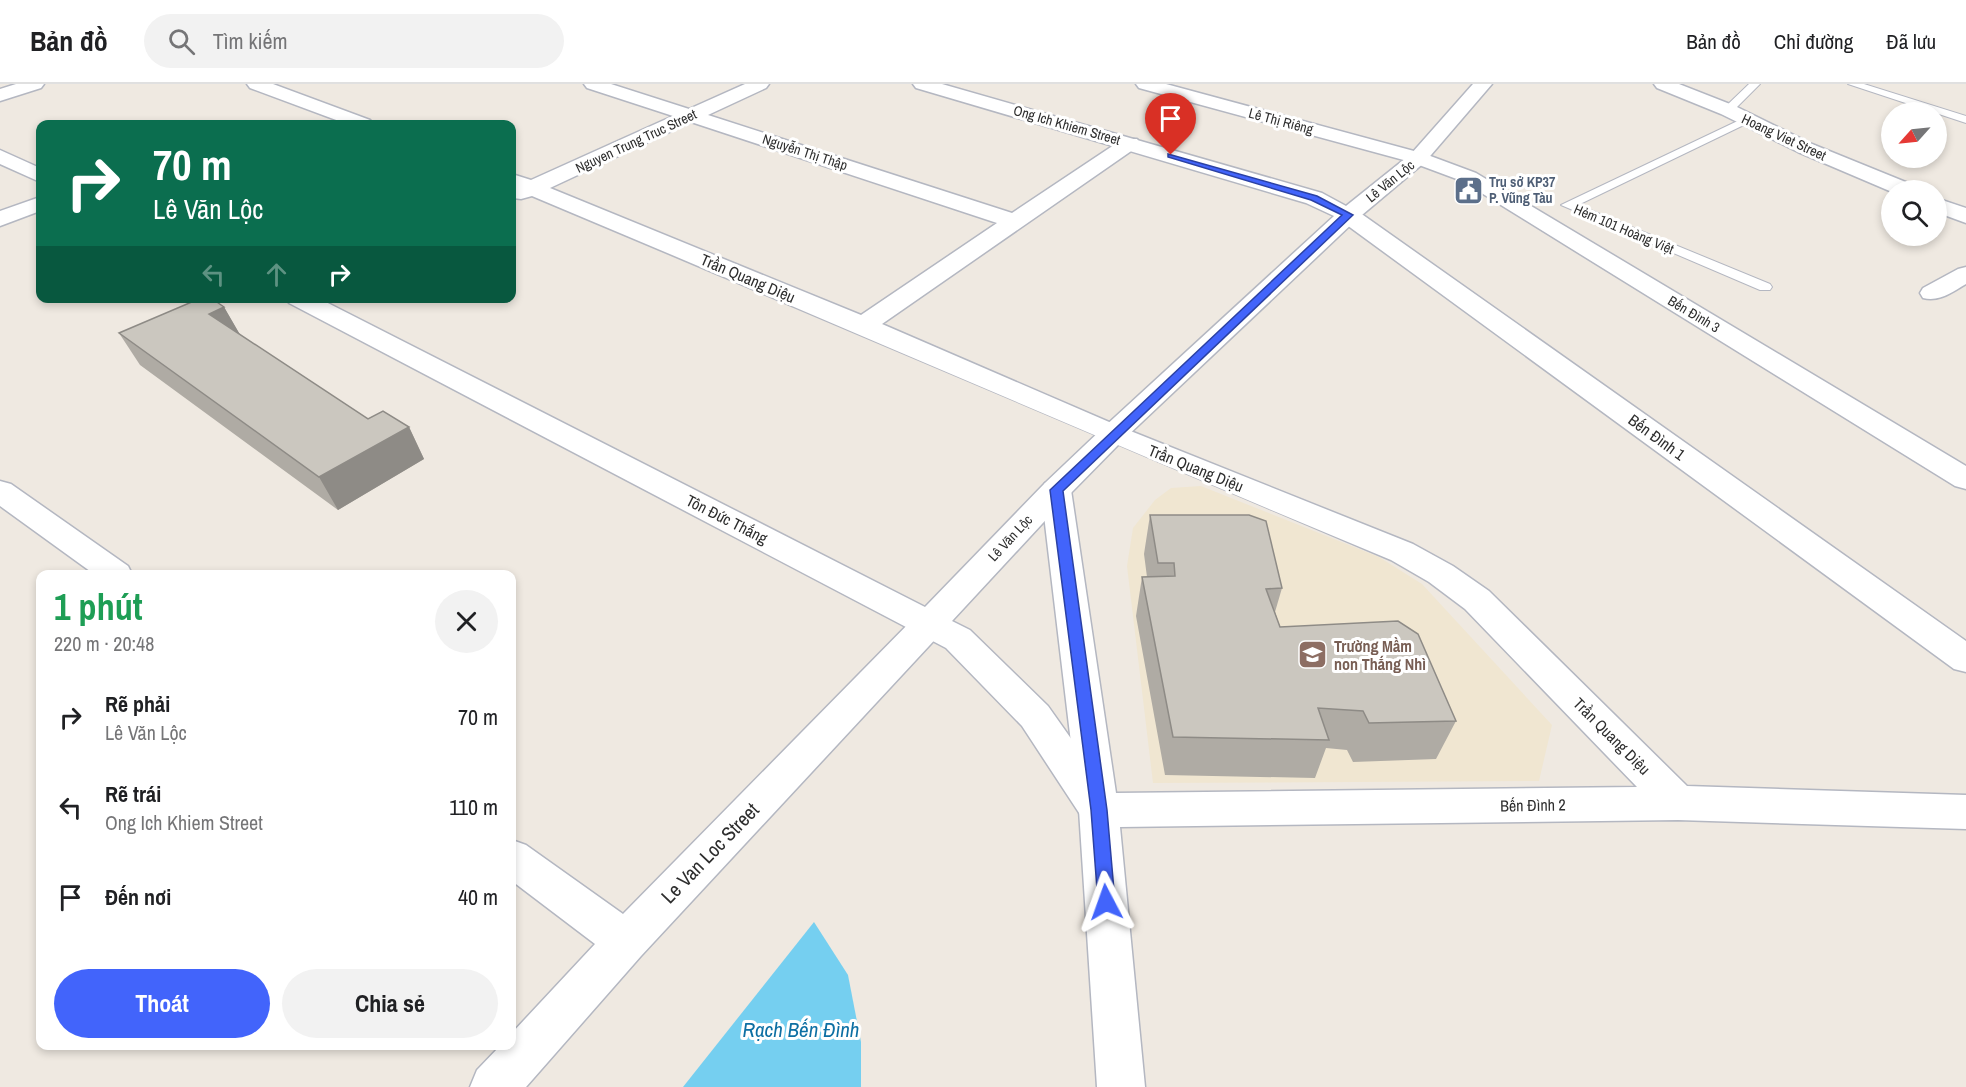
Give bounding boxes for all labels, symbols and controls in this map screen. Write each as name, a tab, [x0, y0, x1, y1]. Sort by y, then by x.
search box	[144, 14, 564, 68]
text: Bản đồ	[30, 22, 108, 60]
icon: search	[165, 25, 198, 58]
text: Tìm kiếm	[213, 26, 288, 56]
text: Bản đồ	[1686, 27, 1741, 56]
text: Chỉ đường	[1774, 27, 1853, 56]
text: Đã lưu	[1886, 27, 1936, 56]
pin	[1145, 93, 1196, 155]
street label: Ong Ich Khiem Street	[1011, 101, 1123, 149]
icon: arrive	[1154, 102, 1187, 135]
north arrow	[1881, 102, 1947, 168]
map controls	[1881, 102, 1947, 246]
street label: Lê Thị Riêng	[1247, 104, 1316, 138]
street label: Nguyen Trung Truc Street	[573, 105, 699, 177]
street label: Hoang Viet Street	[1739, 110, 1829, 164]
street label: Nguyễn Thị Thập	[760, 130, 850, 174]
text: 70 m	[153, 137, 232, 193]
icon: right	[54, 144, 132, 222]
street label: Lê Văn Lộc	[1362, 156, 1418, 206]
place label: Trụ sở KP37 P. Vũng Tàu	[1489, 173, 1556, 207]
public building icon: Trụ sở KP37 P. Vũng Tàu	[1452, 174, 1484, 206]
button: search	[1881, 180, 1947, 246]
text: Lê Văn Lộc	[153, 191, 263, 227]
street label: Hẻm 101 Hoàng Việt	[1571, 200, 1677, 258]
street label: Trần Quang Diệu	[697, 248, 799, 308]
icon: left	[197, 258, 230, 291]
icon: ahead	[260, 258, 293, 291]
icon: right	[323, 258, 356, 291]
street label: Bến Đình 3	[1665, 291, 1723, 337]
street label: Bến Đình 1	[1624, 409, 1691, 466]
street label: Trần Quang Diệu	[1145, 439, 1247, 497]
street label: Tôn Đức Thắng	[682, 489, 772, 549]
street label: Lê Văn Lộc	[984, 511, 1036, 565]
text: 1 phút	[54, 583, 143, 631]
button: close	[435, 590, 498, 653]
text: 220 m · 20:48	[54, 630, 154, 657]
place label: Trường Mầm non Thắng Nhì	[1334, 635, 1426, 675]
school or university icon: Trường Mầm non Thắng Nhì	[1297, 639, 1329, 671]
text: Rẽ phải	[105, 689, 170, 719]
street label: Trần Quang Diệu	[1569, 693, 1655, 779]
icon: right	[54, 701, 87, 734]
text: 70 m	[458, 702, 498, 732]
text: Lê Văn Lộc	[105, 719, 187, 746]
text: Rẽ trái	[105, 779, 161, 809]
icon: left	[54, 791, 87, 824]
text: 110 m	[449, 792, 498, 822]
street label: Bến Đình 2	[1500, 793, 1566, 817]
street label: Le Van Loc Street	[655, 796, 765, 909]
text: Ong Ich Khiem Street	[105, 809, 263, 836]
position arrow	[1074, 870, 1138, 934]
icon: arrive	[54, 881, 87, 914]
text: Đến nơi	[105, 882, 171, 912]
text: 40 m	[458, 882, 498, 912]
button: Thoát	[54, 969, 270, 1038]
button: Chia sẻ	[282, 969, 498, 1038]
water label: Rạch Bến Đình	[743, 1015, 859, 1044]

